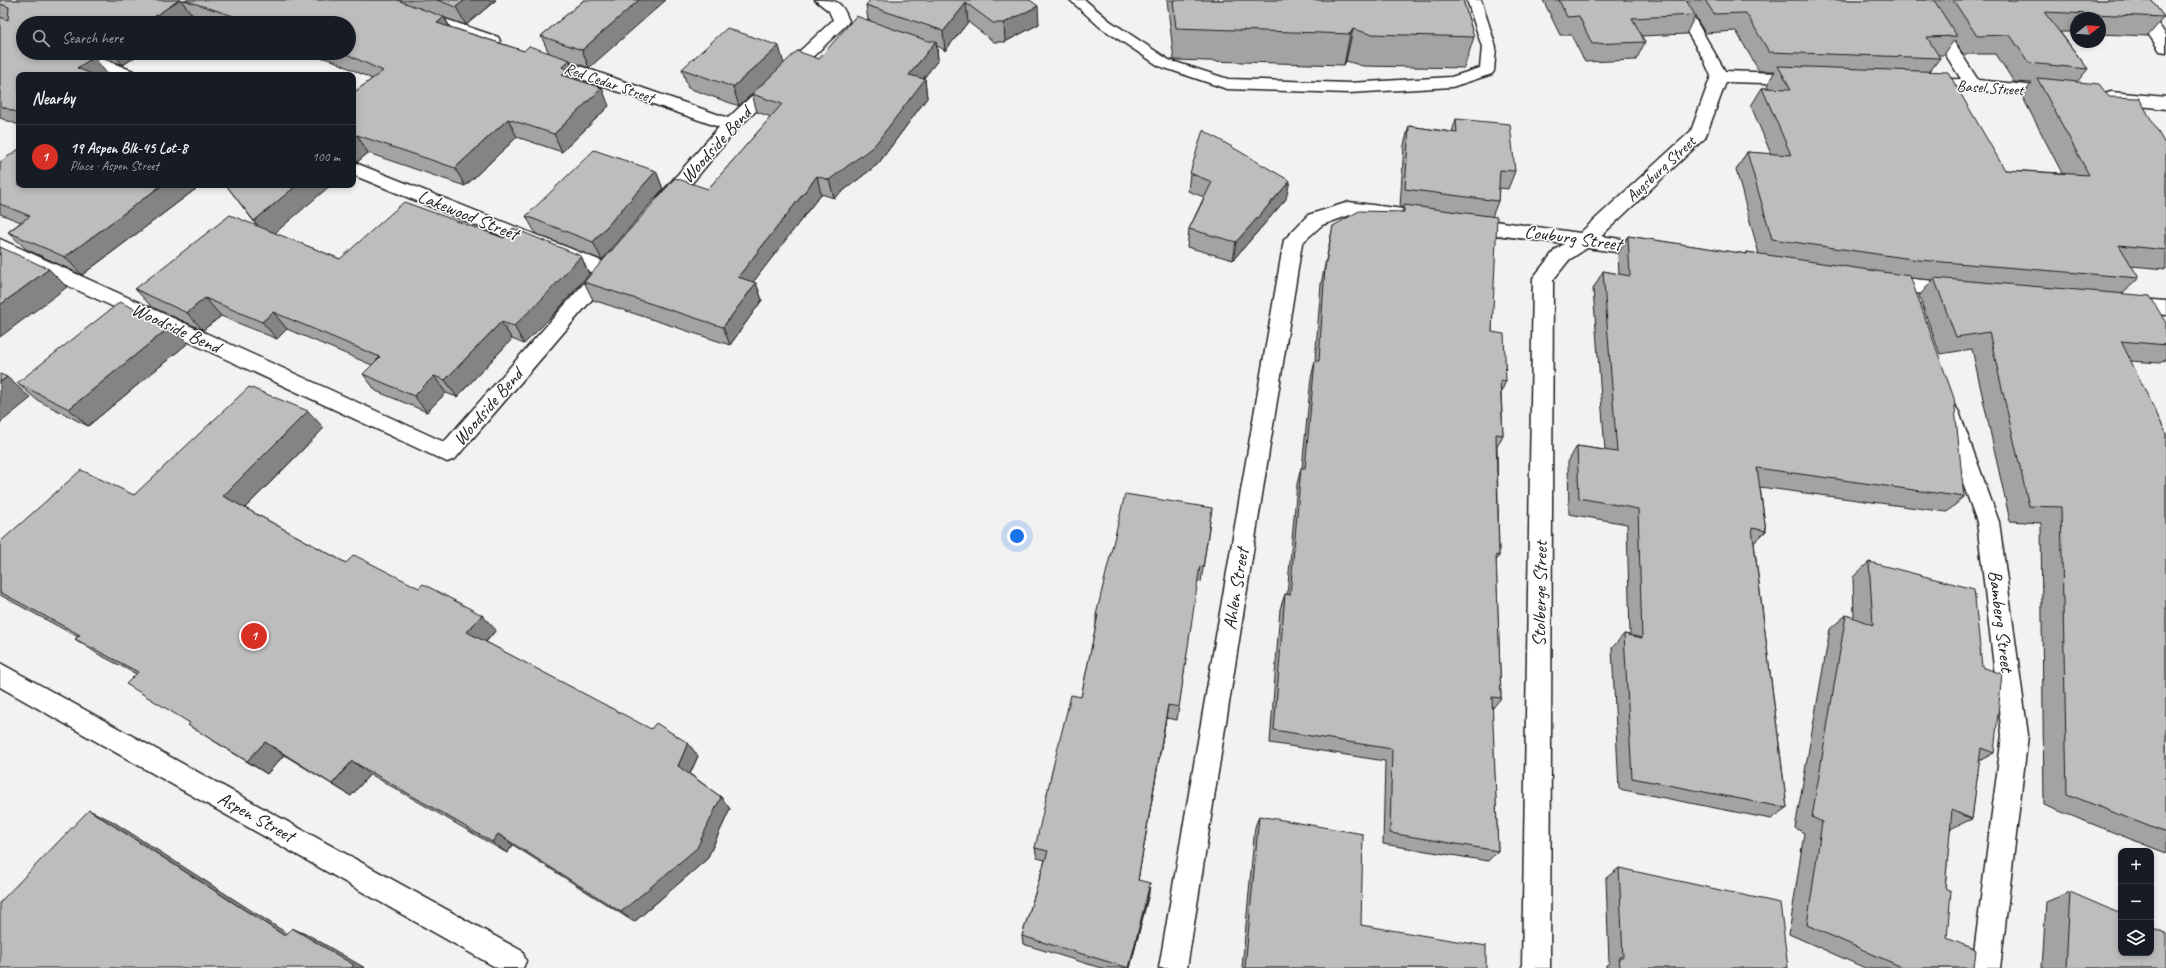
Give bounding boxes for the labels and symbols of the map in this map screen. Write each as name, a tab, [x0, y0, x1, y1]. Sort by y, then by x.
north arrow	[2070, 12, 2106, 48]
street label: Red Cedar Street	[562, 58, 659, 109]
street label: Basel Street	[1956, 76, 2026, 100]
street label: Woodside Bend	[675, 99, 759, 188]
street label: Augsburg Street	[1622, 131, 1701, 206]
street label: Lakewood Street	[414, 184, 524, 247]
street label: Couburg Street	[1523, 219, 1626, 257]
street label: Woodside Bend	[128, 297, 227, 360]
street label: Woodside Bend	[448, 361, 531, 451]
your location	[1007, 526, 1027, 546]
street label: Stolberge Street	[1527, 539, 1553, 647]
street label: Ahlen Street	[1218, 544, 1255, 632]
street label: Bamberg Street	[1983, 569, 2019, 675]
pin: 1	[241, 621, 267, 651]
street label: Aspen Street	[214, 786, 301, 849]

